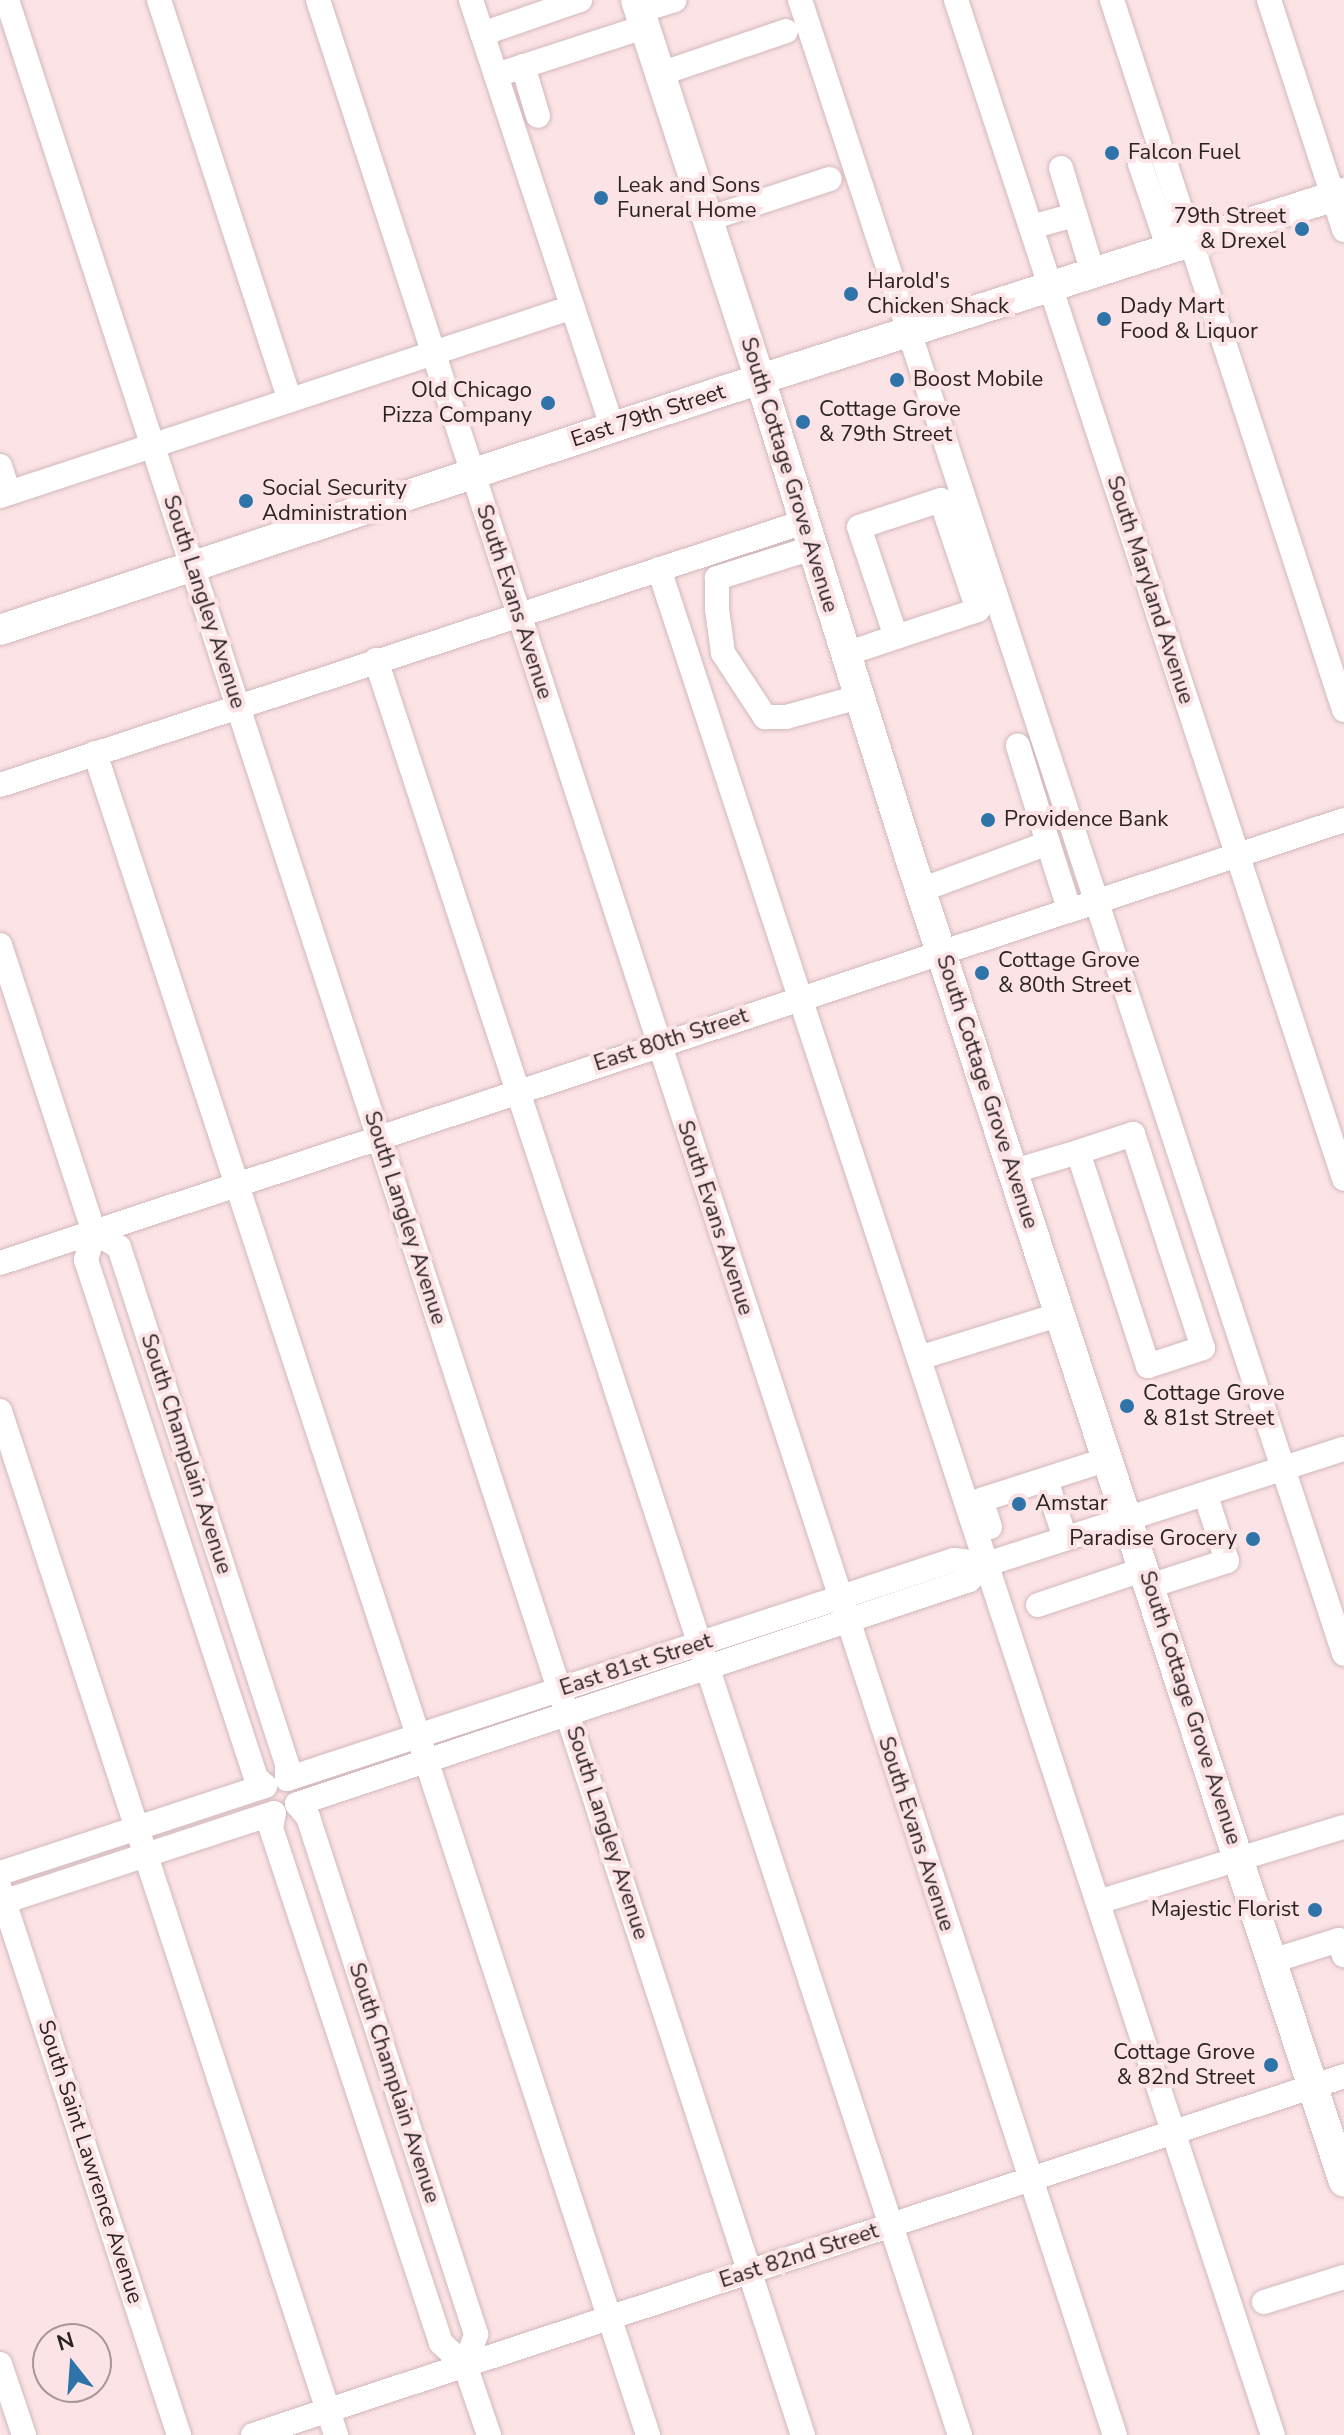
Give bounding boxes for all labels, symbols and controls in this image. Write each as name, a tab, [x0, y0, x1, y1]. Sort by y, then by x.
place label: Falcon Fuel	[1128, 140, 1240, 166]
marker: Falcon Fuel	[1103, 144, 1121, 162]
place label: Leak and Sons Funeral Home	[617, 172, 760, 224]
marker: Leak and Sons Funeral Home	[592, 189, 610, 207]
place label: 79th Street & Drexel	[1174, 203, 1286, 254]
marker: 79th Street & Drexel	[1293, 220, 1311, 238]
place label: Harold's Chicken Shack	[867, 268, 1009, 320]
marker: Harold's Chicken Shack	[842, 285, 860, 303]
place label: Dady Mart Food & Liquor	[1120, 293, 1258, 344]
marker: Dady Mart Food & Liquor	[1095, 310, 1113, 328]
street label: South Cottage Grove Avenue	[735, 334, 843, 616]
place label: Boost Mobile	[913, 367, 1043, 393]
marker: Boost Mobile	[888, 371, 906, 389]
place label: Old Chicago Pizza Company	[382, 377, 532, 428]
street label: East 79th Street	[568, 379, 728, 453]
marker: Old Chicago Pizza Company	[539, 394, 557, 412]
place label: Cottage Grove & 79th Street	[819, 396, 961, 448]
marker: Cottage Grove & 79th Street	[794, 413, 812, 431]
street label: South Maryland Avenue	[1101, 473, 1199, 707]
place label: Social Security Administration	[262, 475, 407, 526]
street label: South Langley Avenue	[157, 492, 251, 712]
marker: Social Security Administration	[237, 492, 255, 510]
street label: South Evans Avenue	[470, 501, 558, 703]
place label: Providence Bank	[1004, 807, 1168, 833]
marker: Providence Bank	[979, 811, 997, 829]
place label: Cottage Grove & 80th Street	[998, 947, 1140, 998]
street label: South Cottage Grove Avenue	[930, 952, 1044, 1232]
marker: Cottage Grove & 80th Street	[973, 964, 991, 982]
street label: East 80th Street	[591, 1003, 751, 1077]
street label: South Langley Avenue	[358, 1108, 452, 1328]
street label: South Evans Avenue	[671, 1117, 759, 1319]
street label: South Champlain Avenue	[135, 1331, 237, 1577]
place label: Cottage Grove & 81st Street	[1143, 1380, 1285, 1432]
marker: Cottage Grove & 81st Street	[1118, 1397, 1136, 1415]
place label: Amstar	[1035, 1491, 1108, 1517]
marker: Amstar	[1010, 1495, 1028, 1513]
place label: Paradise Grocery	[1069, 1526, 1237, 1552]
marker: Paradise Grocery	[1244, 1530, 1262, 1548]
street label: South Cottage Grove Avenue	[1133, 1568, 1247, 1848]
street label: East 81st Street	[557, 1628, 715, 1702]
street label: South Langley Avenue	[560, 1723, 654, 1943]
street label: South Evans Avenue	[872, 1733, 960, 1935]
place label: Majestic Florist	[1151, 1897, 1299, 1923]
marker: Majestic Florist	[1306, 1901, 1324, 1919]
street label: South Champlain Avenue	[343, 1960, 445, 2206]
street label: South Saint Lawrence Avenue	[32, 2017, 148, 2307]
place label: Cottage Grove & 82nd Street	[1113, 2039, 1255, 2090]
marker: Cottage Grove & 82nd Street	[1262, 2056, 1280, 2074]
street label: East 82nd Street	[716, 2218, 882, 2294]
north arrow	[32, 2323, 112, 2403]
text: N	[53, 2325, 78, 2359]

